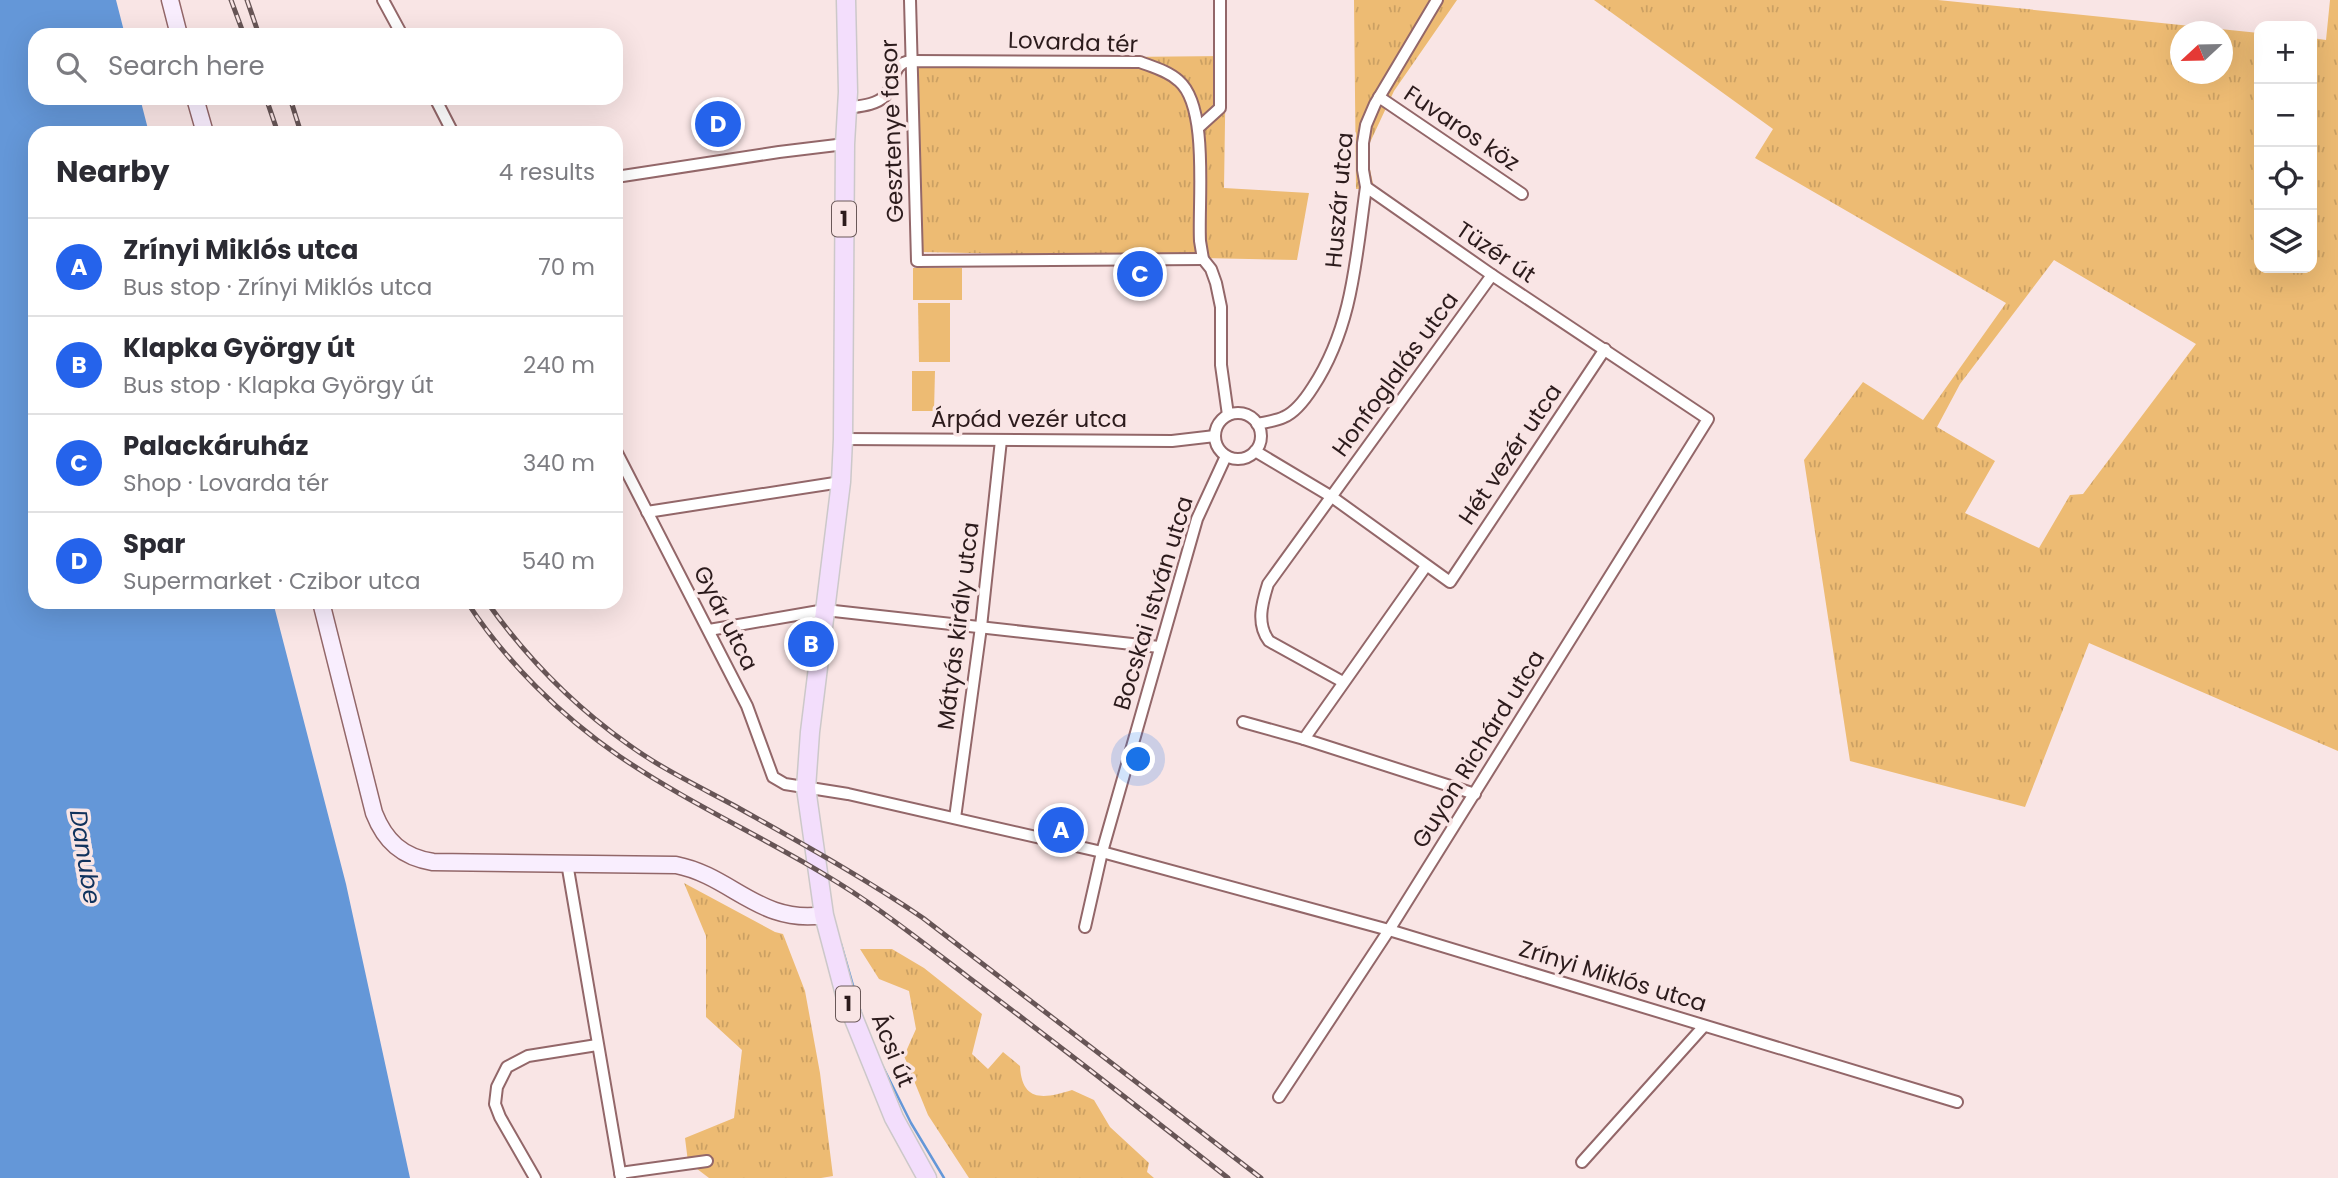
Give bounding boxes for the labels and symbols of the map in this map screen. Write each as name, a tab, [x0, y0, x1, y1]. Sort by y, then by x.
north arrow	[2170, 21, 2233, 84]
street label: Lovarda tér	[1007, 24, 1139, 60]
street label: Gesztenye fasor	[873, 39, 911, 223]
street label: Fuvaros köz	[1398, 77, 1526, 179]
pin: D	[695, 98, 741, 150]
street label: Huszár utca	[1317, 131, 1361, 269]
road number: 1	[832, 202, 856, 236]
street label: Tüzér út	[1450, 214, 1542, 290]
pin: C	[1117, 248, 1163, 300]
street label: Honfoglalás utca	[1324, 285, 1466, 463]
street label: Hét vezér utca	[1451, 377, 1569, 531]
street label: Árpád vezér utca	[931, 403, 1127, 435]
street label: Bocskai István utca	[1105, 492, 1201, 714]
street label: Mátyás király utca	[929, 520, 987, 732]
street label: Gyár utca	[686, 560, 766, 676]
pin: B	[788, 618, 834, 670]
street label: Guyon Richárd utca	[1404, 644, 1552, 854]
your location	[1121, 742, 1155, 776]
pin: A	[1038, 804, 1084, 856]
water label: Danube	[62, 807, 109, 907]
street label: Zrínyi Miklós utca	[1515, 932, 1711, 1020]
road number: 1	[836, 986, 860, 1021]
street label: Ácsi út	[864, 1009, 922, 1091]

